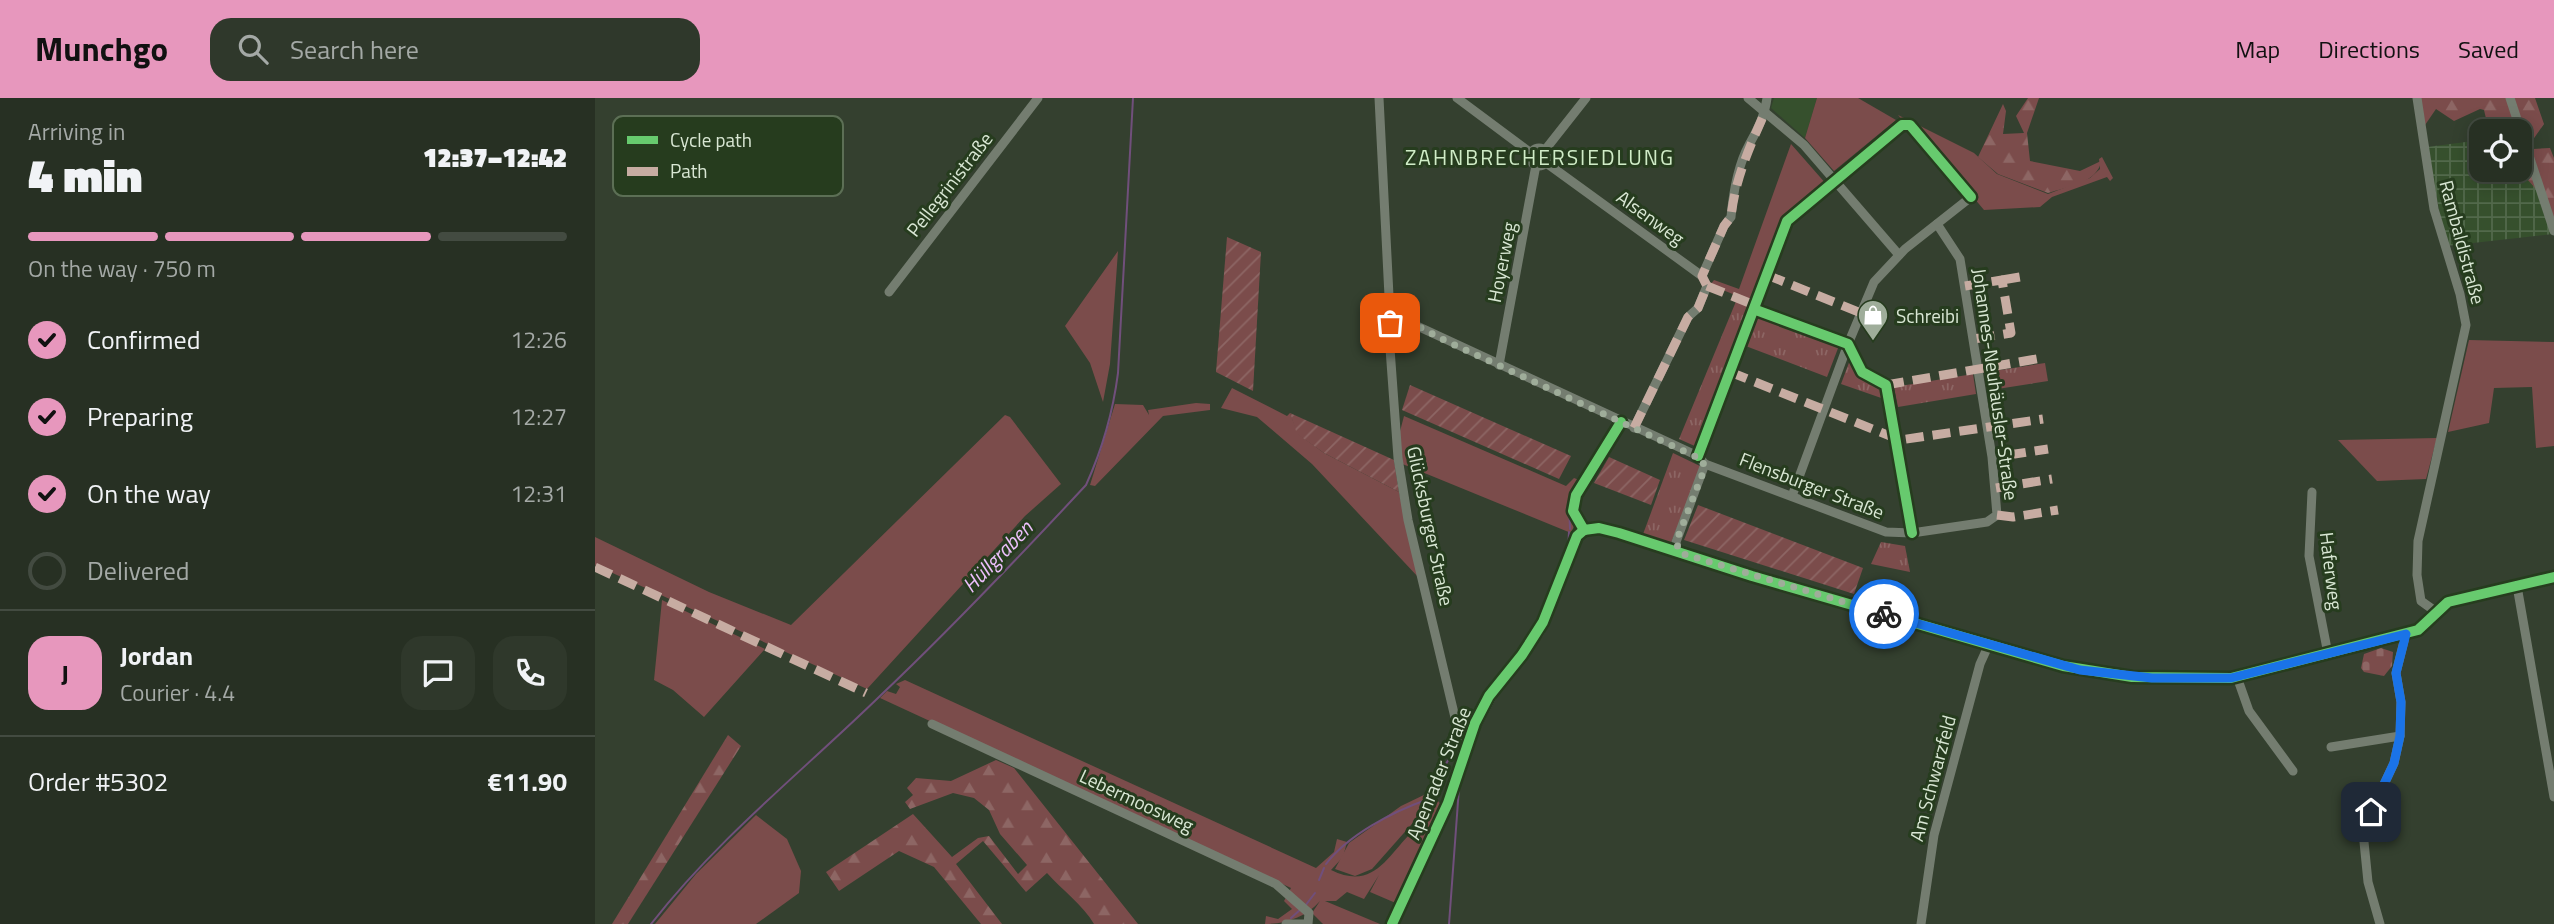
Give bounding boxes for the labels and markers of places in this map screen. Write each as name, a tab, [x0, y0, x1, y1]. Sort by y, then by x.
pin	[1360, 293, 1420, 353]
shop icon: Schreibi	[1856, 298, 1890, 342]
place label: Schreibi	[1896, 301, 1959, 330]
pin	[2341, 782, 2401, 842]

